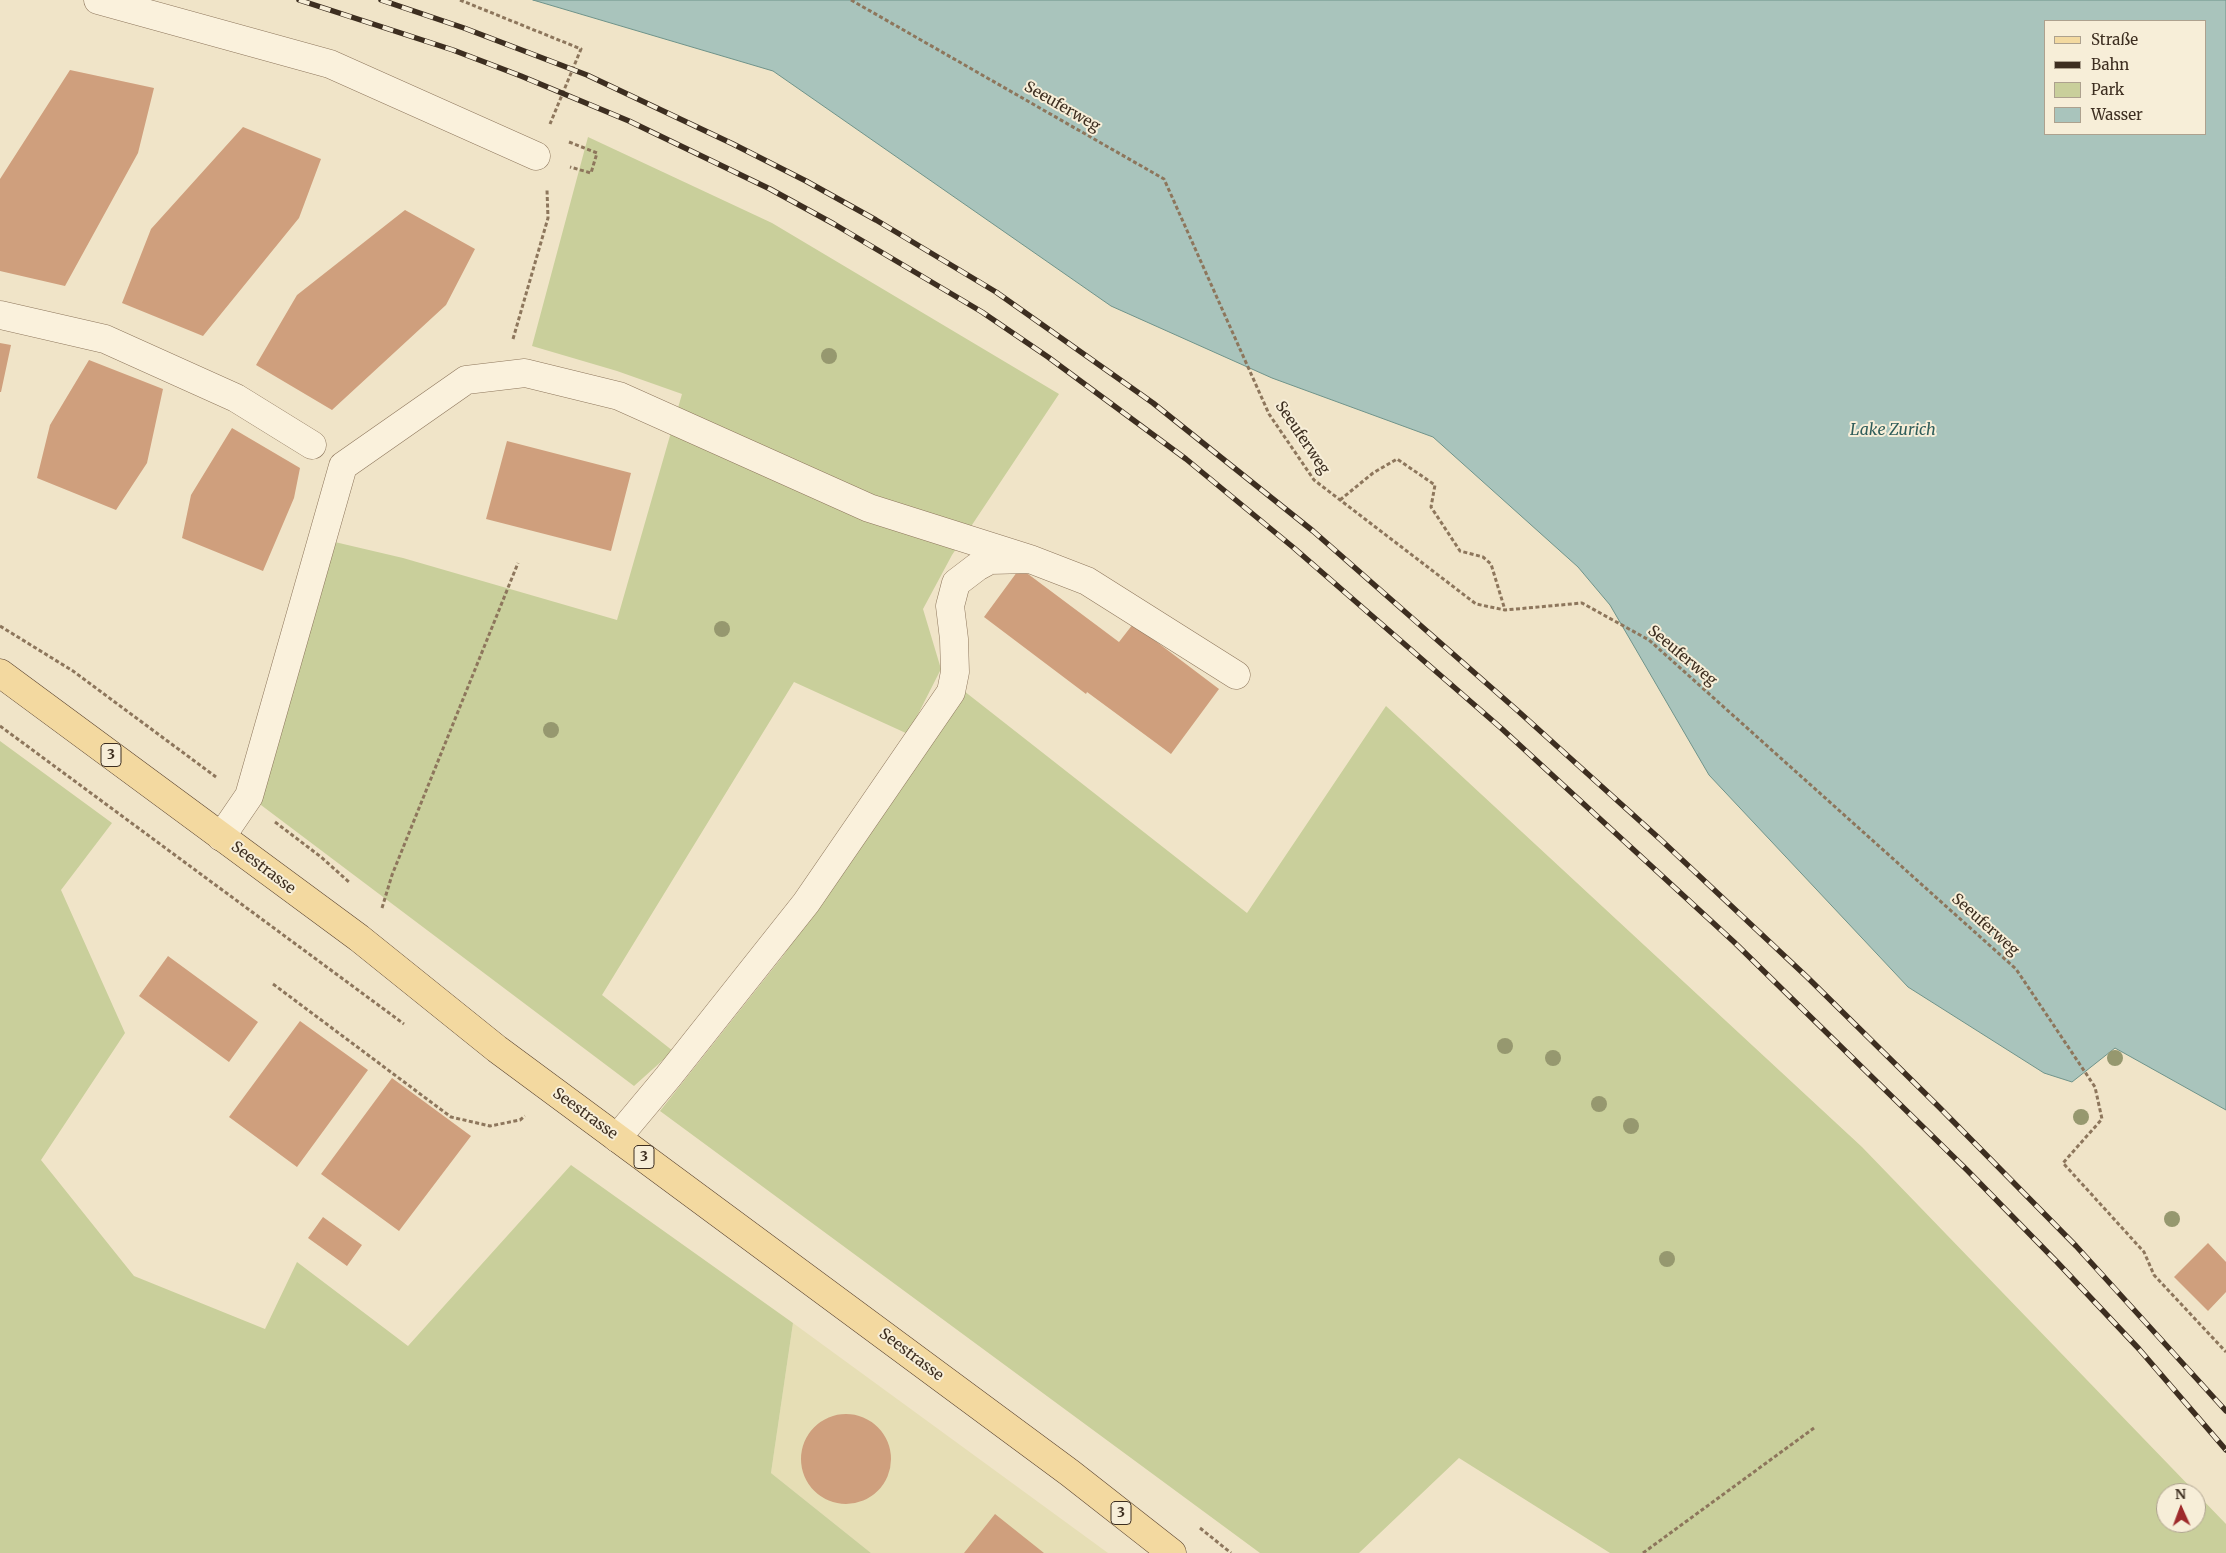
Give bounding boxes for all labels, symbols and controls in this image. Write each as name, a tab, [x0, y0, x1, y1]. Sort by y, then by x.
legend	[2044, 20, 2206, 135]
text: Straße	[2091, 30, 2138, 49]
text: Bahn	[2091, 55, 2129, 74]
street label: Seeuferweg	[1021, 78, 1103, 136]
text: Park	[2091, 80, 2124, 99]
text: Wasser	[2091, 105, 2143, 124]
street label: Seeuferweg	[1271, 398, 1333, 478]
water label: Lake Zurich	[1850, 420, 1936, 440]
street label: Seeuferweg	[1644, 622, 1720, 690]
road number: 3	[101, 744, 121, 766]
street label: Seestrasse	[227, 838, 299, 898]
street label: Seeuferweg	[1948, 890, 2022, 960]
street label: Seestrasse	[549, 1084, 621, 1144]
road number: 3	[634, 1146, 654, 1168]
street label: Seestrasse	[875, 1325, 947, 1385]
north arrow	[2156, 1483, 2206, 1533]
text: N	[2175, 1485, 2186, 1503]
road number: 3	[1111, 1502, 1131, 1525]

